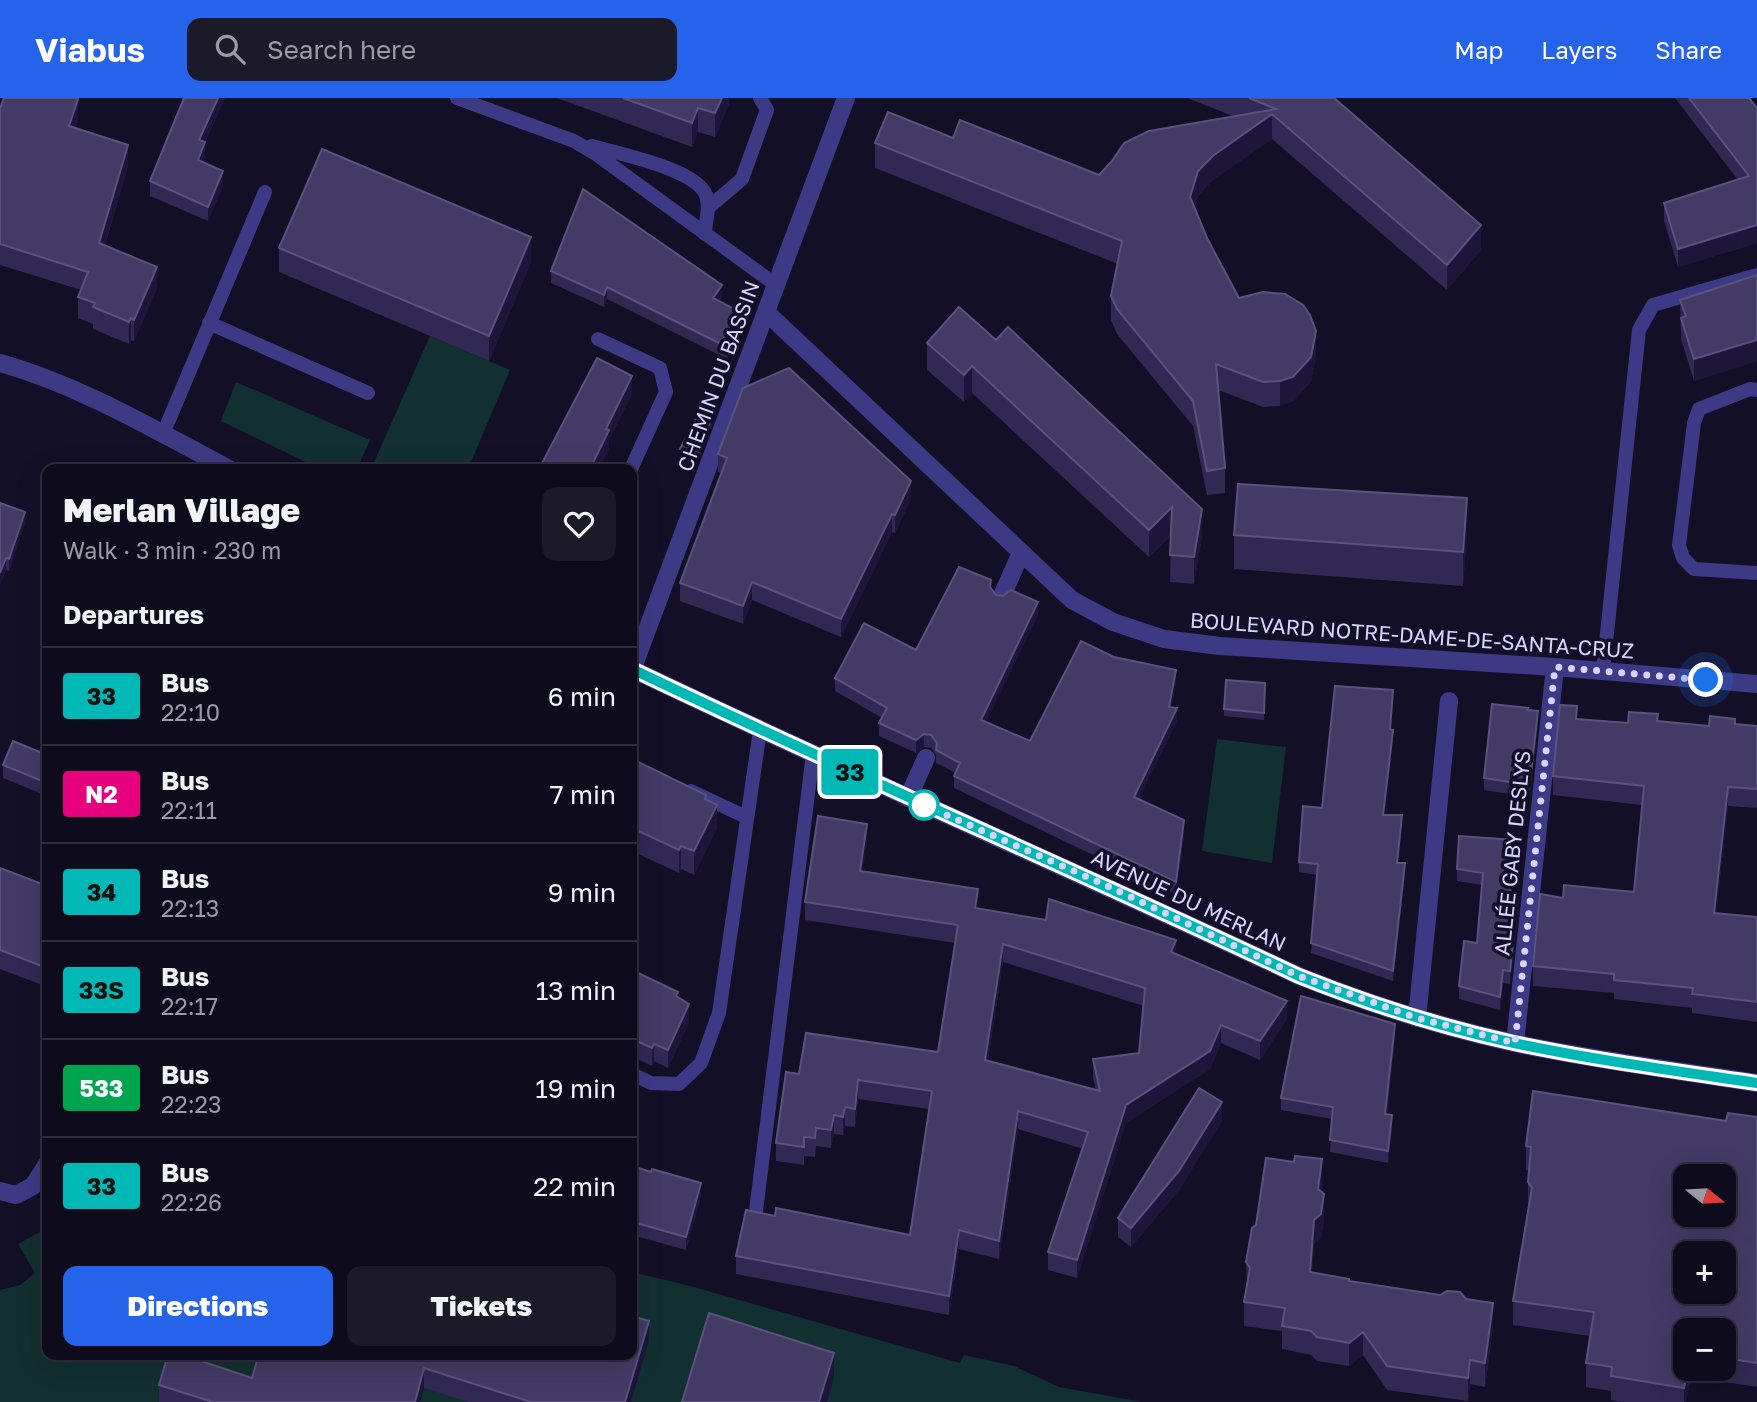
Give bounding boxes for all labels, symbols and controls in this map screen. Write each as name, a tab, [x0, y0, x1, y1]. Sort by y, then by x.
search box	[187, 18, 677, 81]
text: Viabus	[35, 30, 145, 69]
icon: search	[211, 30, 249, 68]
text: Search here	[267, 34, 416, 65]
text: Map	[1454, 35, 1503, 64]
text: Layers	[1541, 35, 1617, 64]
text: Share	[1655, 35, 1722, 64]
street label: CHEMIN DU BASSIN	[671, 277, 765, 475]
button: heart	[542, 487, 616, 561]
text: Merlan Village	[63, 490, 300, 529]
text: Walk · 3 min · 230 m	[63, 536, 281, 564]
text: Departures	[63, 599, 204, 630]
street label: BOULEVARD NOTRE-DAME-DE-SANTA-CRUZ	[1189, 607, 1635, 663]
your location	[1688, 662, 1723, 697]
text: Bus	[161, 667, 209, 698]
text: 33	[87, 681, 116, 710]
text: 6 min	[548, 681, 616, 712]
text: 22:10	[161, 698, 220, 726]
line badge: 33	[818, 749, 882, 795]
street label: ALLÉE GABY DESLYS	[1488, 749, 1536, 957]
text: 33	[835, 757, 865, 786]
text: Bus	[161, 765, 209, 796]
text: N2	[85, 779, 118, 808]
text: 7 min	[550, 779, 616, 810]
unlabelled marker	[909, 790, 939, 820]
text: 22:11	[161, 796, 217, 824]
street label: AVENUE DU MERLAN	[1088, 844, 1290, 956]
text: Bus	[161, 863, 209, 894]
text: 34	[87, 877, 116, 906]
text: 9 min	[548, 877, 616, 908]
text: 22:13	[161, 894, 219, 922]
text: Bus	[161, 961, 209, 992]
text: 33S	[79, 975, 124, 1004]
text: 13 min	[536, 975, 616, 1006]
text: 22:17	[161, 992, 218, 1020]
text: Bus	[161, 1059, 209, 1090]
text: 533	[80, 1073, 123, 1102]
text: 19 min	[535, 1073, 616, 1104]
text: 22:23	[161, 1090, 221, 1118]
text: Bus	[161, 1157, 209, 1188]
north arrow	[1673, 1164, 1736, 1227]
map controls	[1673, 1164, 1736, 1381]
text: 33	[87, 1171, 116, 1200]
text: 22 min	[533, 1171, 616, 1202]
text: 22:26	[161, 1188, 222, 1216]
button: +	[1673, 1241, 1736, 1304]
button: Directions	[63, 1266, 333, 1346]
button: Tickets	[347, 1266, 616, 1346]
button: −	[1673, 1318, 1736, 1381]

